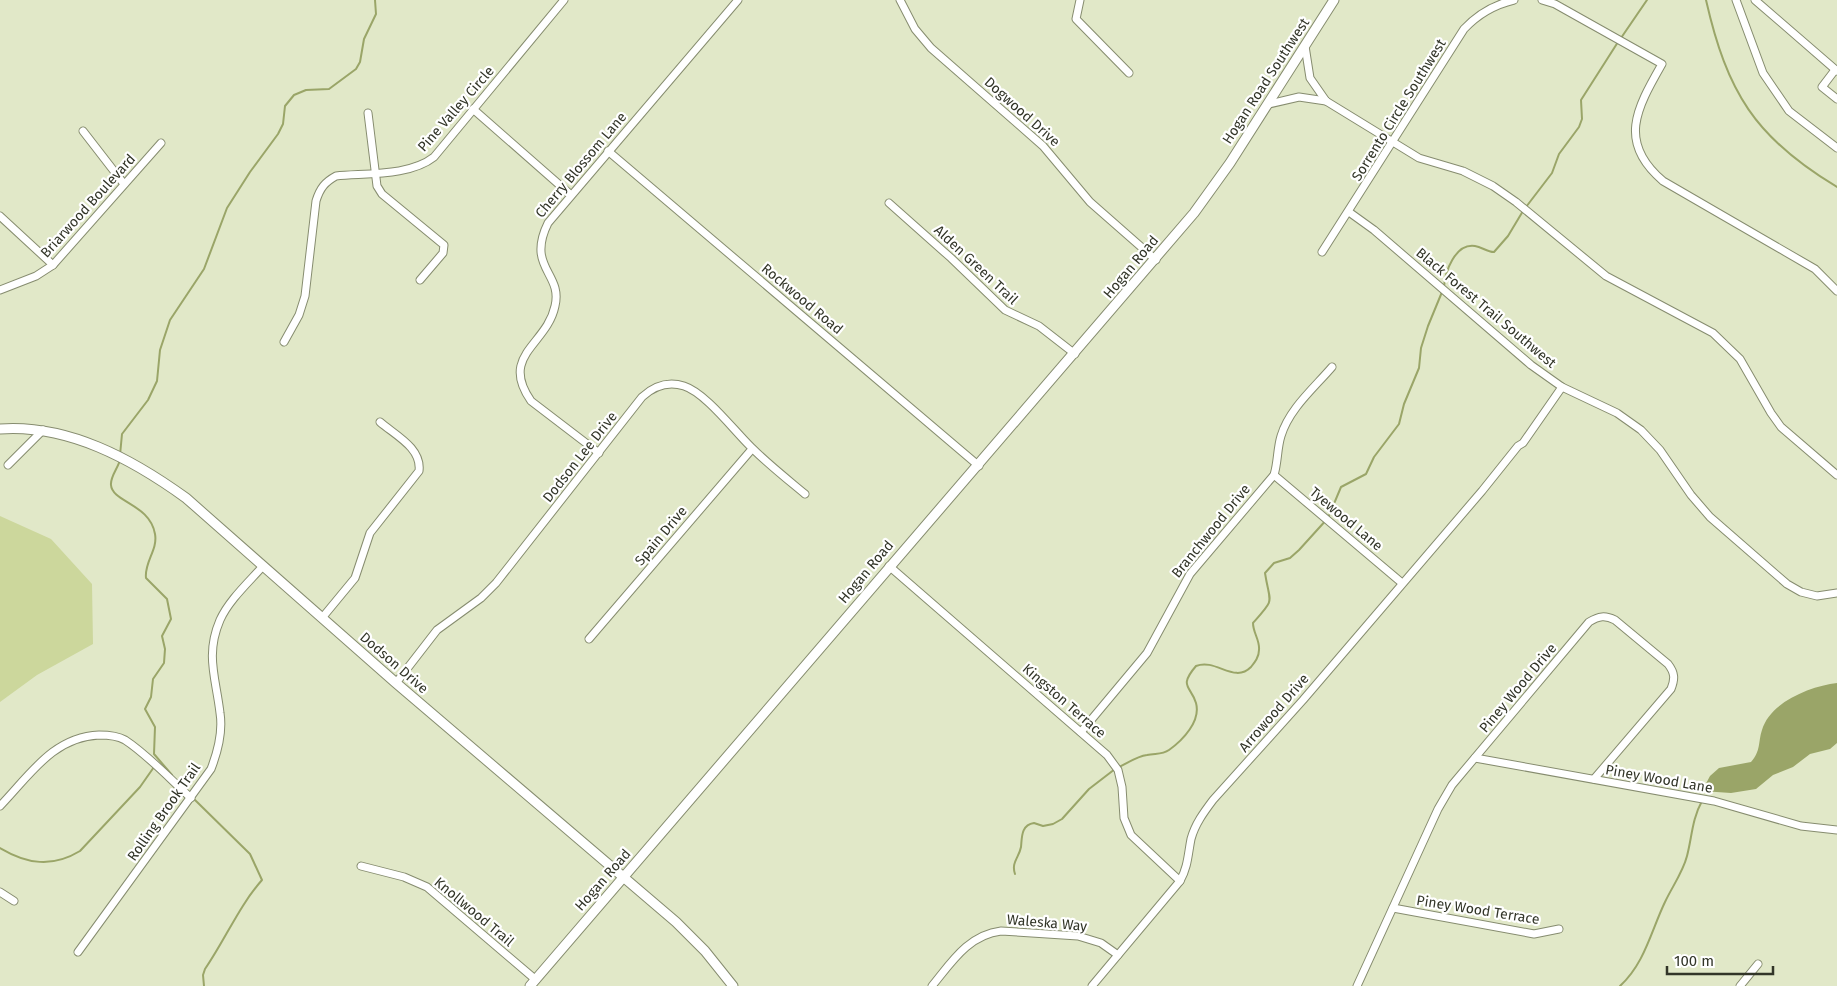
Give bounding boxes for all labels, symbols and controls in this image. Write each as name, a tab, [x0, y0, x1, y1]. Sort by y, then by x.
street label: Hogan Road Southwest	[1219, 14, 1314, 147]
street label: Sorrento Circle Southwest	[1348, 35, 1450, 184]
street label: Pine Valley Circle	[414, 63, 498, 155]
street label: Dogwood Drive	[981, 74, 1063, 150]
street label: Cherry Blossom Lane	[532, 109, 630, 221]
street label: Briarwood Boulevard	[37, 151, 139, 261]
street label: Alden Green Trail	[931, 222, 1021, 308]
street label: Hogan Road	[1100, 232, 1162, 302]
street label: Black Forest Trail Southwest	[1412, 244, 1560, 372]
street label: Rockwood Road	[758, 260, 846, 338]
street label: Dodson Lee Drive	[539, 408, 621, 506]
street label: Branchwood Drive	[1168, 481, 1254, 581]
street label: Tyewood Lane	[1306, 484, 1386, 554]
street label: Spain Drive	[631, 503, 691, 569]
street label: Hogan Road	[835, 537, 897, 607]
street label: Dodson Drive	[356, 629, 432, 697]
street label: Piney Wood Drive	[1476, 640, 1560, 736]
street label: Kingston Terrace	[1019, 660, 1109, 742]
street label: Arrowood Drive	[1235, 670, 1313, 756]
street label: Rolling Brook Trail	[124, 760, 204, 864]
street label: Piney Wood Lane	[1604, 761, 1714, 797]
street label: Hogan Road	[571, 846, 635, 914]
street label: Knollwood Trail	[431, 874, 517, 950]
street label: Piney Wood Terrace	[1415, 892, 1541, 928]
street label: Waleska Way	[1006, 911, 1088, 935]
scale bar	[1667, 944, 1773, 976]
text: 100 m	[1674, 952, 1714, 970]

